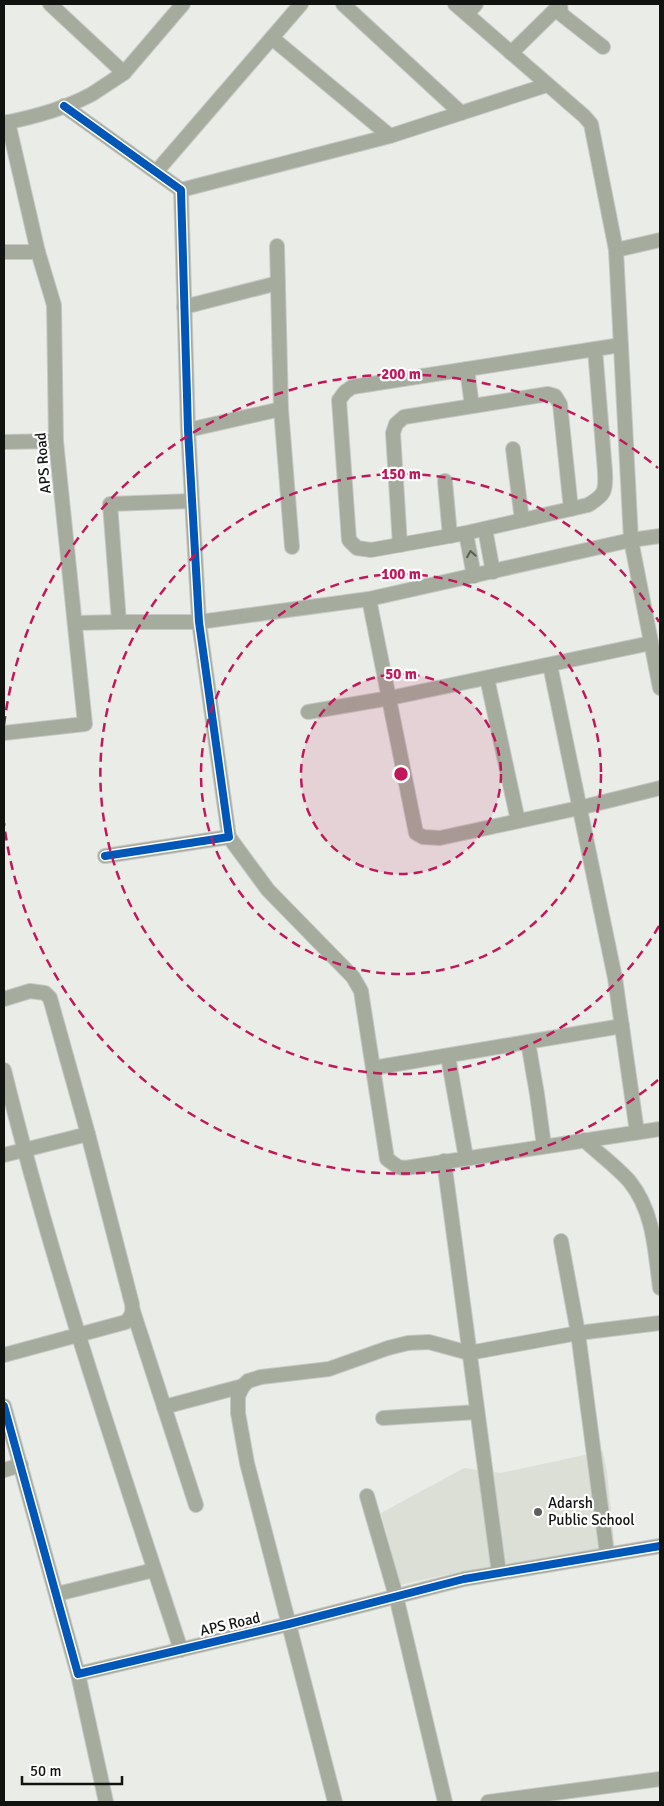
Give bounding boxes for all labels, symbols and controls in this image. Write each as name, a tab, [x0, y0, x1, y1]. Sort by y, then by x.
text: 200 m	[381, 365, 421, 383]
street label: APS Road	[31, 432, 55, 494]
text: 150 m	[381, 465, 421, 483]
one-way arrow	[466, 550, 476, 558]
text: 100 m	[381, 565, 421, 583]
text: 50 m	[385, 665, 417, 683]
centre of rings	[392, 765, 410, 783]
place label: Adarsh Public School	[548, 1494, 635, 1529]
marker: Adarsh Public School	[532, 1506, 544, 1518]
street label: APS Road	[198, 1608, 262, 1640]
scale bar	[22, 1754, 122, 1786]
text: 50 m	[30, 1762, 61, 1780]

